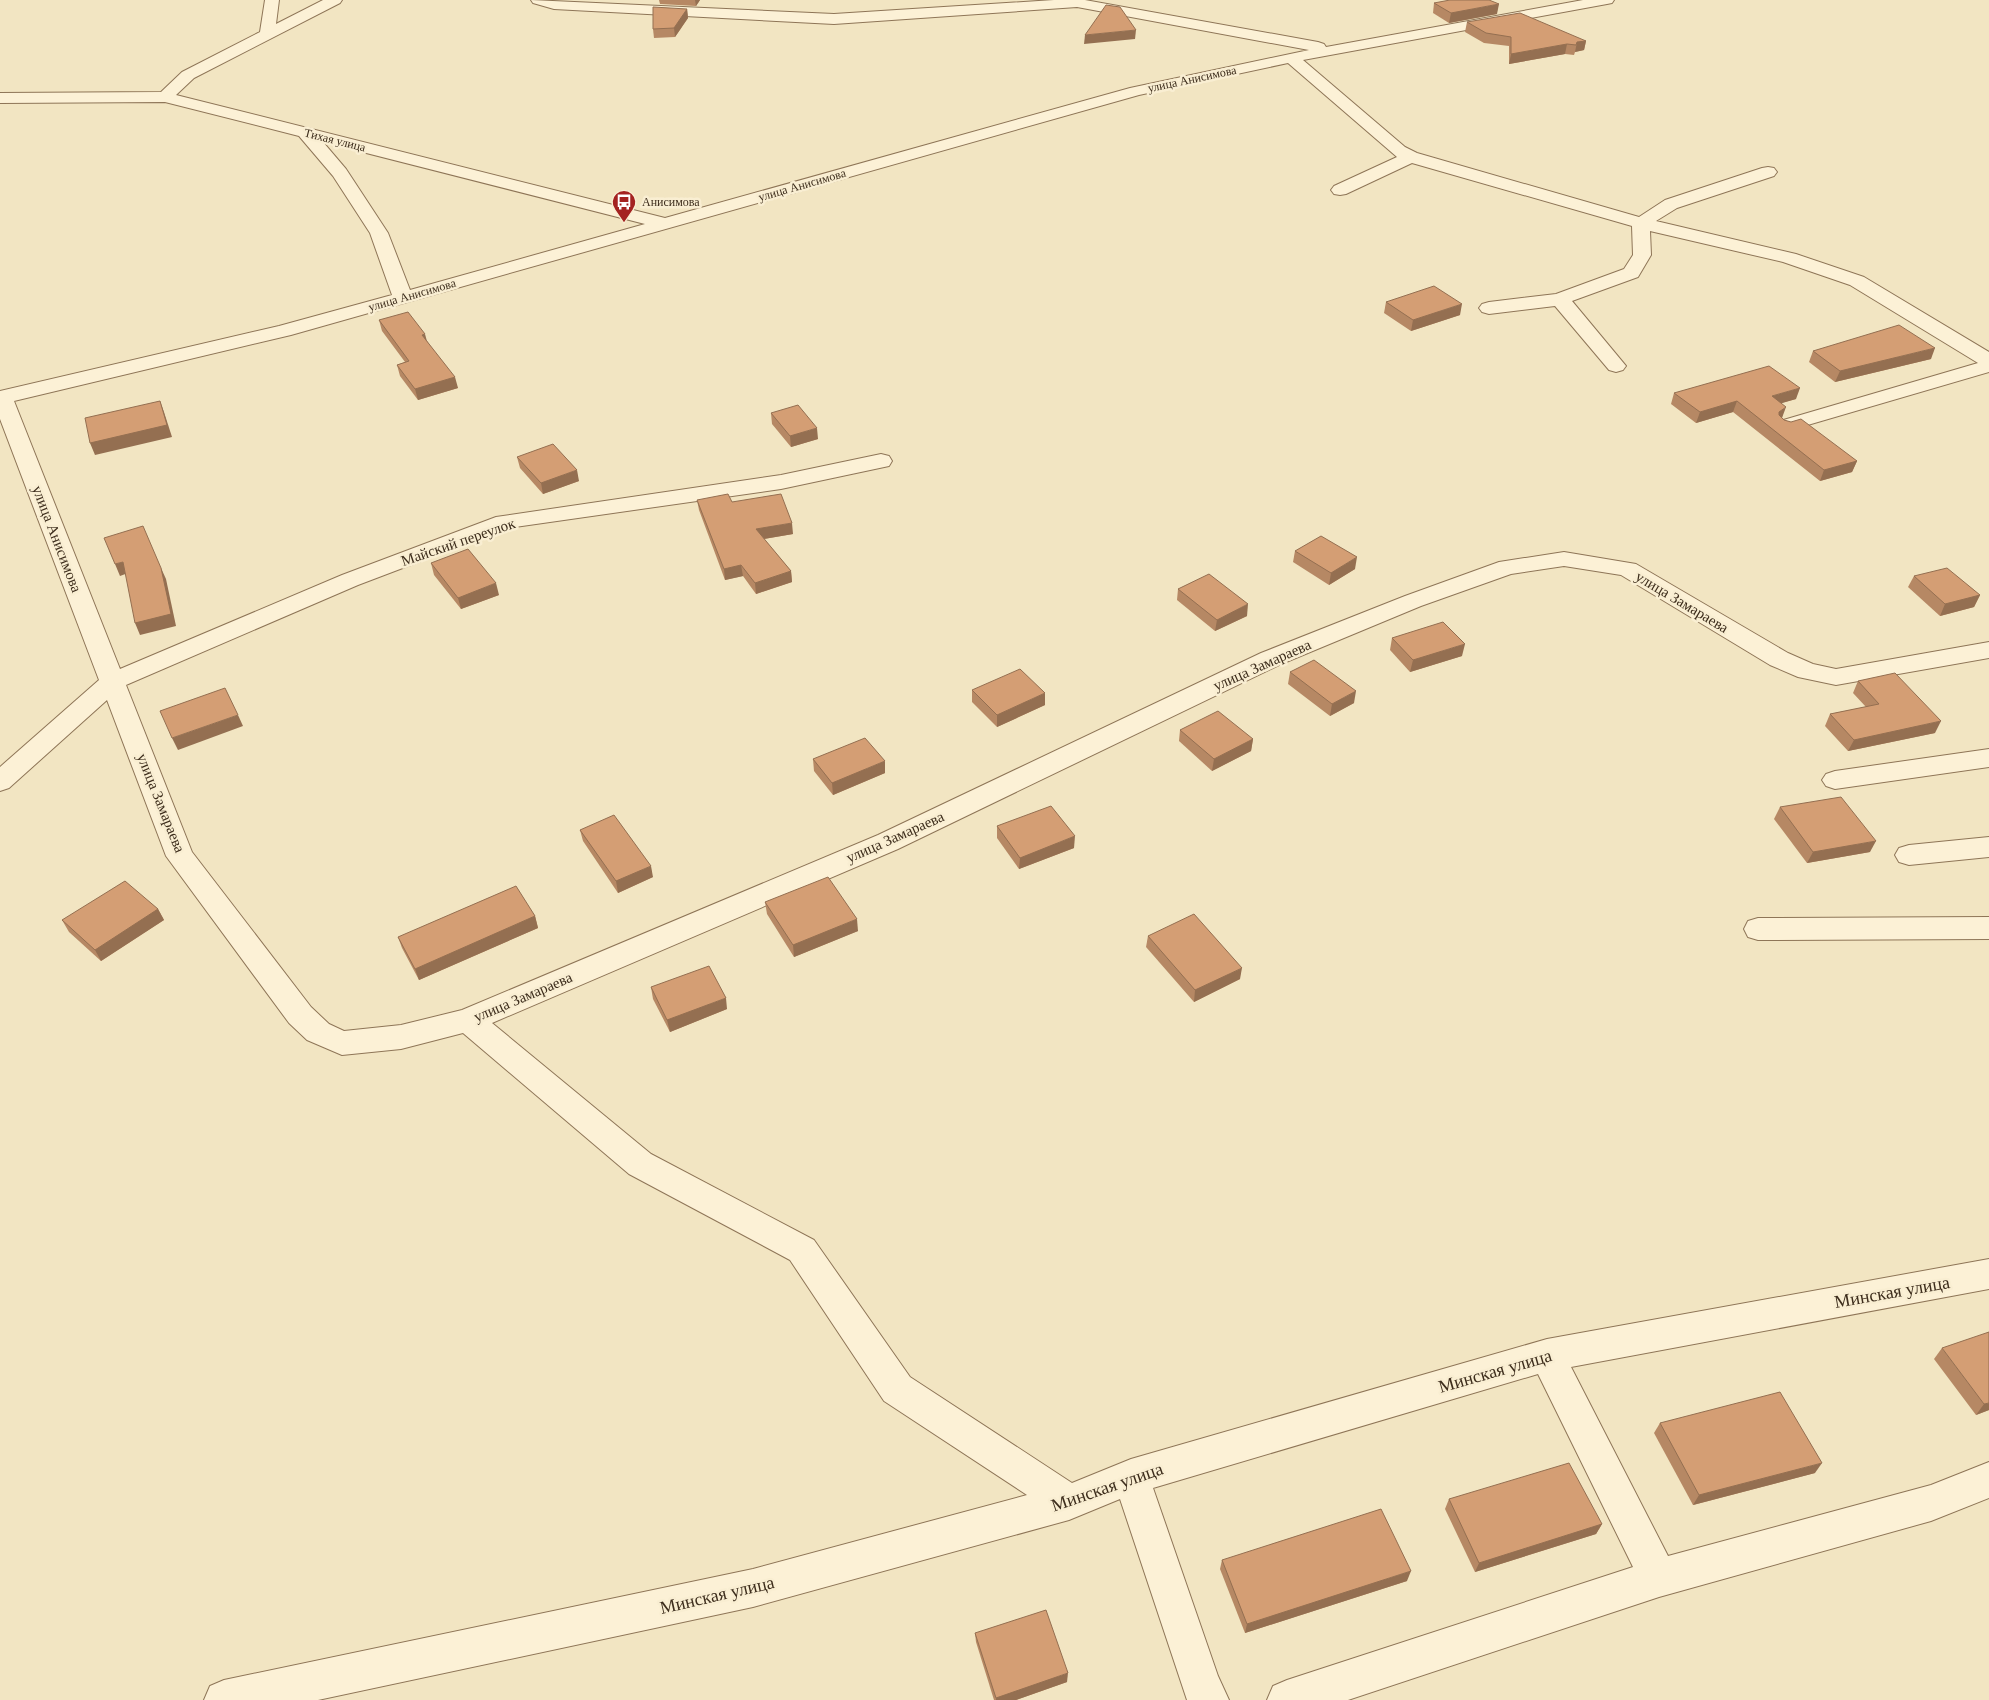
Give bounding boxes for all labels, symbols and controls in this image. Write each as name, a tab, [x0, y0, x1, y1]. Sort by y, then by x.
street label: улица Анисимова	[1146, 63, 1238, 95]
street label: Тихая улица	[303, 126, 368, 155]
street label: улица Анисимова	[757, 166, 848, 204]
bus stop icon: Анисимова	[611, 189, 637, 223]
place label: Анисимова	[642, 195, 700, 209]
street label: улица Анисимова	[367, 276, 458, 314]
street label: улица Анисимова	[29, 483, 85, 595]
street label: Майский переулок	[399, 515, 518, 569]
street label: улица Замараева	[1633, 568, 1732, 636]
street label: улица Замараева	[1211, 636, 1314, 694]
street label: улица Замараева	[134, 751, 188, 855]
street label: улица Замараева	[844, 808, 947, 866]
street label: улица Замараева	[471, 969, 575, 1025]
street label: Минская улица	[1833, 1272, 1951, 1312]
street label: Минская улица	[1436, 1345, 1554, 1397]
street label: Минская улица	[1048, 1459, 1166, 1515]
street label: Минская улица	[658, 1572, 776, 1618]

